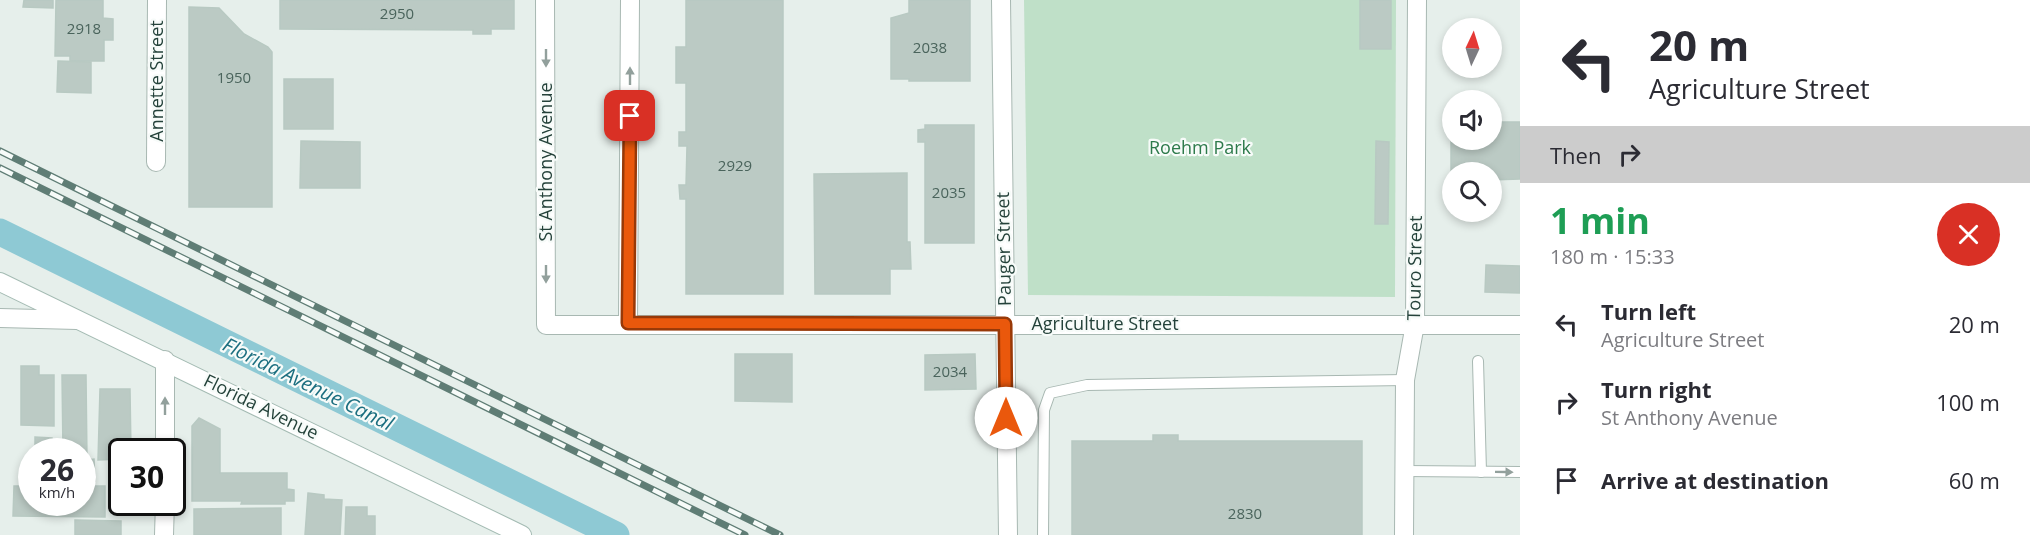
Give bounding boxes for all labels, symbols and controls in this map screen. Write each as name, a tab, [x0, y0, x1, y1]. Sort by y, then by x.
house number: 2950	[380, 3, 414, 23]
text: 20 m	[1649, 16, 1749, 73]
house number: 2918	[67, 18, 101, 38]
north arrow	[1442, 18, 1502, 78]
map controls	[1442, 18, 1502, 222]
street label: Annette Street	[144, 20, 168, 142]
icon: left	[1550, 24, 1628, 102]
house number: 2038	[913, 37, 947, 57]
one-way arrow	[541, 49, 551, 68]
one-way arrow	[625, 66, 635, 85]
house number: 1950	[217, 67, 251, 87]
text: Agriculture Street	[1649, 70, 1870, 107]
street label: St Anthony Avenue	[533, 82, 557, 242]
pin	[604, 90, 655, 141]
button: sound	[1442, 90, 1502, 150]
icon: arrive	[613, 99, 646, 132]
park label: Roehm Park	[1149, 135, 1252, 159]
icon: right	[1613, 138, 1646, 171]
text: Then	[1550, 140, 1601, 170]
house number: 2929	[718, 155, 752, 175]
button: search	[1442, 162, 1502, 222]
house number: 2035	[932, 182, 966, 202]
street label: Pauger Street	[990, 192, 1016, 306]
text: 1 min	[1550, 196, 1650, 245]
button: close	[1937, 203, 2000, 266]
street label: Touro Street	[1401, 215, 1427, 321]
text: 180 m · 15:33	[1550, 243, 1675, 270]
one-way arrow	[541, 265, 551, 284]
text: Turn left	[1601, 296, 1696, 326]
icon: left	[1550, 308, 1583, 341]
text: 20 m	[1949, 309, 2000, 339]
street label: Agriculture Street	[1031, 311, 1179, 335]
text: Agriculture Street	[1601, 326, 1764, 353]
water label: Florida Avenue Canal	[219, 332, 397, 436]
house number: 2034	[933, 361, 968, 381]
street label: Florida Avenue	[200, 370, 322, 444]
text: Turn right	[1601, 374, 1712, 404]
position arrow	[974, 386, 1038, 450]
icon: right	[1550, 386, 1583, 419]
text: 100 m	[1936, 387, 2000, 417]
one-way arrow	[160, 396, 170, 415]
text: St Anthony Avenue	[1601, 404, 1778, 431]
speed limit sign: 30	[108, 438, 186, 516]
text: 26	[40, 449, 74, 490]
icon: arrive	[1550, 464, 1583, 497]
text: Arrive at destination	[1601, 465, 1829, 495]
text: 60 m	[1949, 465, 2000, 495]
one-way arrow	[1495, 467, 1514, 477]
text: km/h	[39, 482, 75, 502]
house number: 2830	[1228, 503, 1262, 523]

